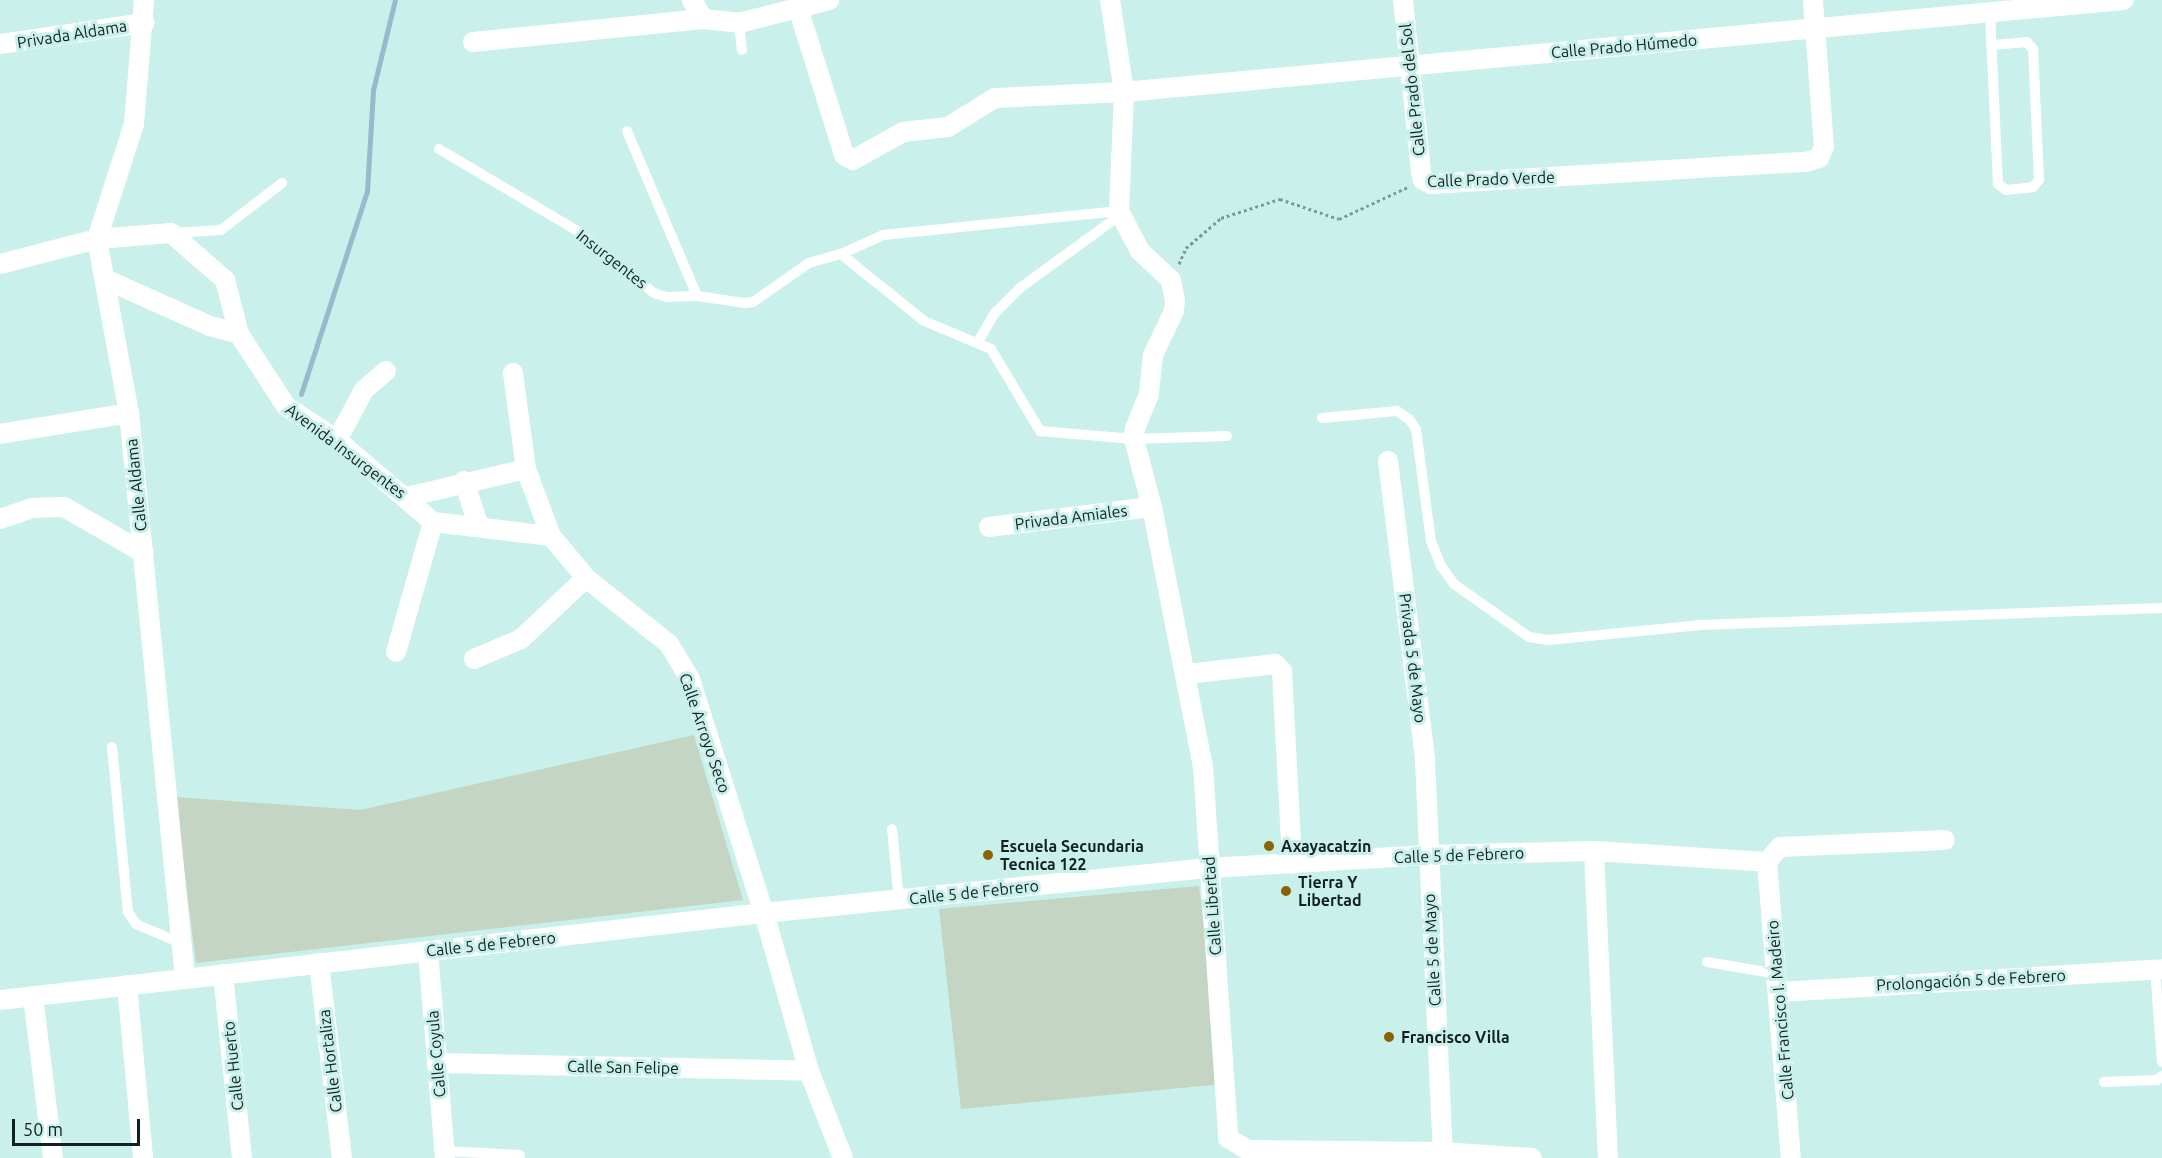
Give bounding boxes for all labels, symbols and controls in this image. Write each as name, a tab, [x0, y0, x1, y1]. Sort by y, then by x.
street label: Privada Aldama	[16, 16, 128, 52]
street label: Calle Prado del Sol	[1395, 23, 1429, 157]
street label: Calle Prado Húmedo	[1550, 30, 1698, 62]
street label: Calle Prado Verde	[1427, 167, 1555, 191]
street label: Insurgentes	[573, 225, 651, 293]
street label: Avenida Insurgentes	[282, 400, 410, 502]
street label: Calle Aldama	[122, 438, 150, 532]
street label: Privada Amiales	[1014, 501, 1128, 533]
street label: Privada 5 de Mayo	[1396, 592, 1430, 724]
street label: Calle Arroyo Seco	[676, 671, 734, 795]
place label: Escuela Secundaria Tecnica 122	[1000, 836, 1144, 874]
place label: Axayacatzin	[1281, 836, 1371, 856]
marker: Axayacatzin	[1262, 839, 1276, 853]
street label: Calle 5 de Febrero	[1394, 843, 1524, 867]
marker: Escuela Secundaria Tecnica 122	[981, 848, 995, 862]
street label: Calle Libertad	[1199, 856, 1225, 956]
place label: Tierra Y Libertad	[1298, 872, 1362, 910]
street label: Calle 5 de Febrero	[908, 876, 1040, 908]
marker: Tierra Y Libertad	[1279, 884, 1293, 898]
street label: Calle 5 de Mayo	[1419, 893, 1445, 1007]
street label: Calle Francisco I. Madeiro	[1763, 919, 1797, 1101]
street label: Calle 5 de Febrero	[425, 928, 557, 960]
street label: Prolongación 5 de Febrero	[1876, 965, 2066, 995]
street label: Calle Hortaliza	[314, 1008, 346, 1114]
street label: Calle Coyula	[423, 1010, 449, 1098]
street label: Calle Huerto	[219, 1020, 247, 1112]
place label: Francisco Villa	[1401, 1027, 1510, 1047]
marker: Francisco Villa	[1382, 1030, 1396, 1044]
street label: Calle San Felipe	[567, 1056, 679, 1078]
scale bar	[15, 1107, 142, 1145]
text: 50 m	[23, 1119, 63, 1139]

